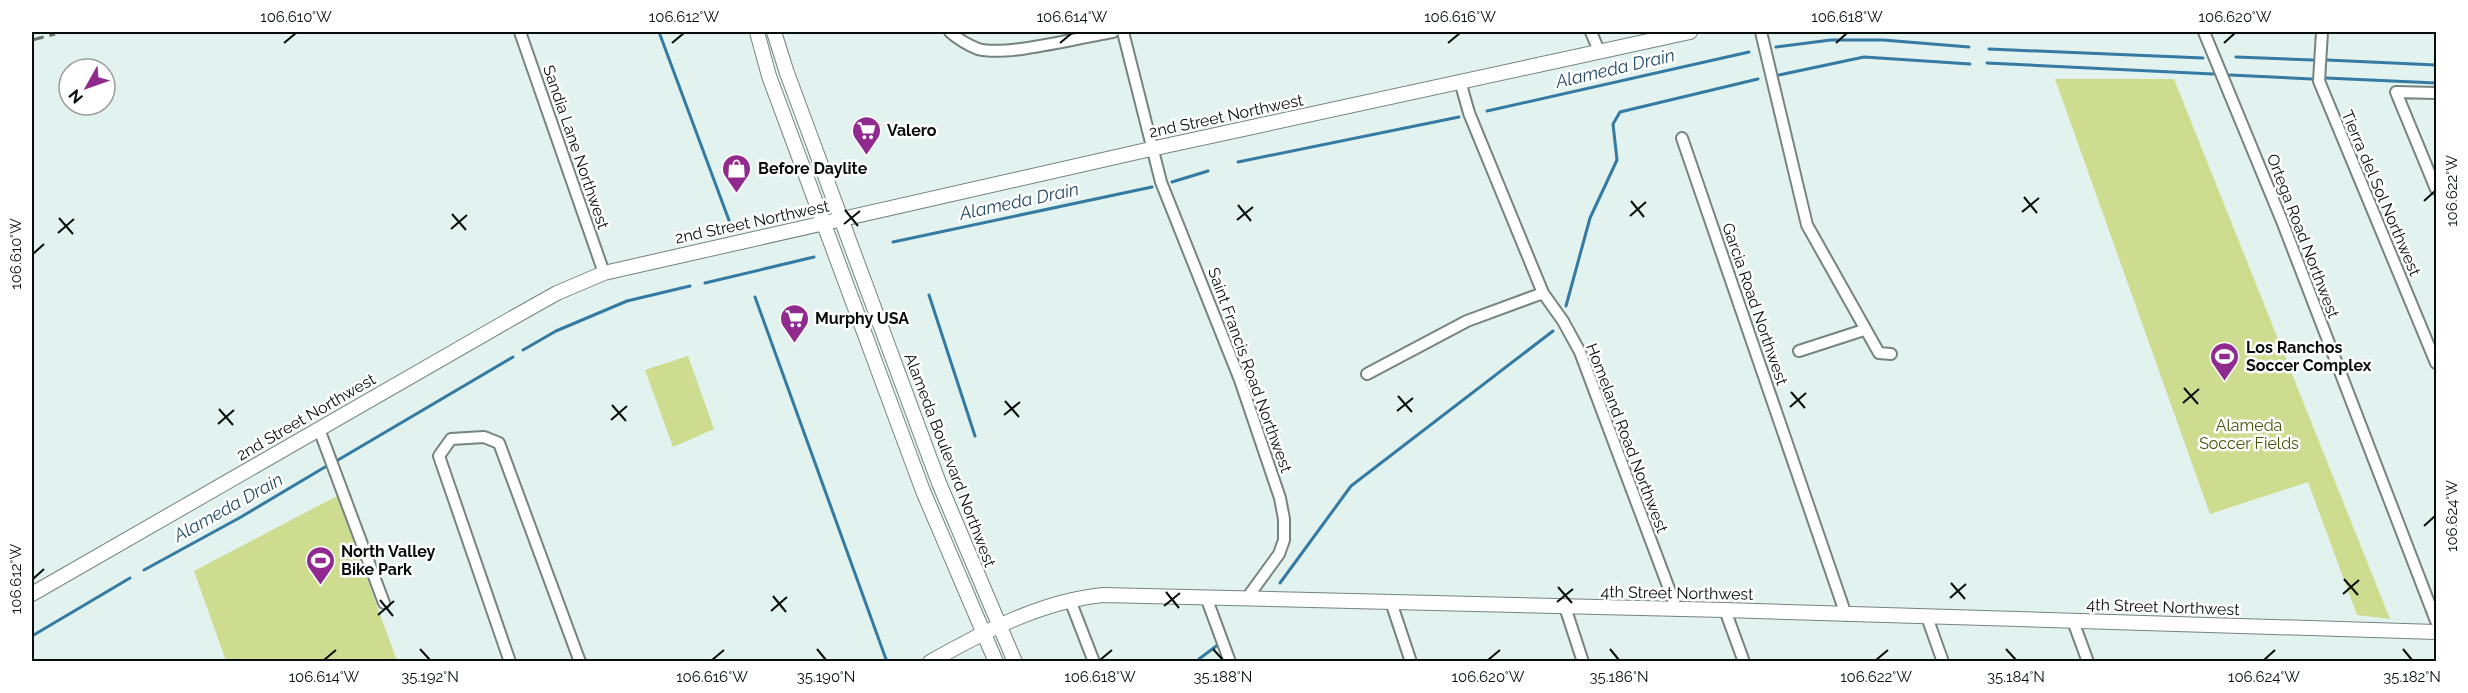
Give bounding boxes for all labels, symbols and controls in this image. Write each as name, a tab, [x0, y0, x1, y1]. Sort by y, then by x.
text: 106.610°W	[260, 8, 332, 26]
text: 106.612°W	[649, 8, 719, 26]
text: 106.614°W	[1037, 8, 1108, 26]
text: 106.616°W	[1424, 8, 1496, 26]
text: 106.618°W	[1811, 8, 1883, 26]
text: 106.620°W	[2199, 8, 2272, 26]
water label: Alameda Drain	[1552, 44, 1677, 92]
north arrow	[57, 57, 117, 117]
street label: Sandia Lane Northwest	[539, 63, 613, 232]
text: N	[65, 86, 87, 107]
street label: 2nd Street Northwest	[1147, 90, 1305, 142]
street label: Tierra del Sol Northwest	[2337, 107, 2425, 279]
supermarket icon: Valero	[850, 114, 882, 156]
place label: Valero	[887, 121, 937, 140]
street label: Ortega Road Northwest	[2263, 151, 2343, 321]
shop icon: Before Daylite	[721, 152, 753, 194]
text: 106.622°W	[2443, 155, 2461, 227]
place label: Before Daylite	[758, 159, 868, 178]
water label: Alameda Drain	[956, 178, 1081, 224]
street label: 2nd Street Northwest	[673, 196, 831, 248]
text: 106.610°W	[7, 218, 25, 290]
street label: Garcia Road Northwest	[1718, 220, 1792, 388]
street label: Saint Francis Road Northwest	[1204, 265, 1296, 476]
supermarket icon: Murphy USA	[778, 302, 810, 344]
place label: Murphy USA	[815, 309, 909, 328]
place label: Los Ranchos Soccer Complex	[2246, 338, 2372, 375]
sports icon: Los Ranchos Soccer Complex	[2209, 340, 2241, 382]
street label: Homeland Road Northwest	[1582, 341, 1672, 536]
street label: Alameda Boulevard Northwest	[900, 350, 1000, 570]
street label: 2nd Street Northwest	[233, 369, 379, 465]
park label: Alameda Soccer Fields	[2199, 416, 2299, 453]
water label: Alameda Drain	[169, 468, 286, 546]
text: 106.624°W	[2443, 480, 2461, 552]
place label: North Valley Bike Park	[341, 542, 436, 579]
text: 106.612°W	[7, 544, 25, 614]
sports icon: North Valley Bike Park	[304, 544, 336, 586]
street label: 4th Street Northwest	[1600, 582, 1754, 604]
street label: 4th Street Northwest	[2086, 595, 2240, 619]
text: 106.614°W	[289, 668, 360, 686]
text: 35.192°N	[401, 668, 459, 686]
text: 106.616°W	[676, 668, 748, 686]
text: 35.190°N	[797, 668, 855, 686]
text: 106.618°W	[1064, 668, 1136, 686]
text: 35.188°N	[1194, 668, 1252, 686]
text: 106.620°W	[1452, 668, 1525, 686]
text: 35.186°N	[1590, 668, 1648, 686]
text: 106.622°W	[1840, 668, 1912, 686]
text: 35.184°N	[1987, 668, 2045, 686]
text: 106.624°W	[2228, 668, 2300, 686]
text: 35.182°N	[2383, 668, 2441, 686]

